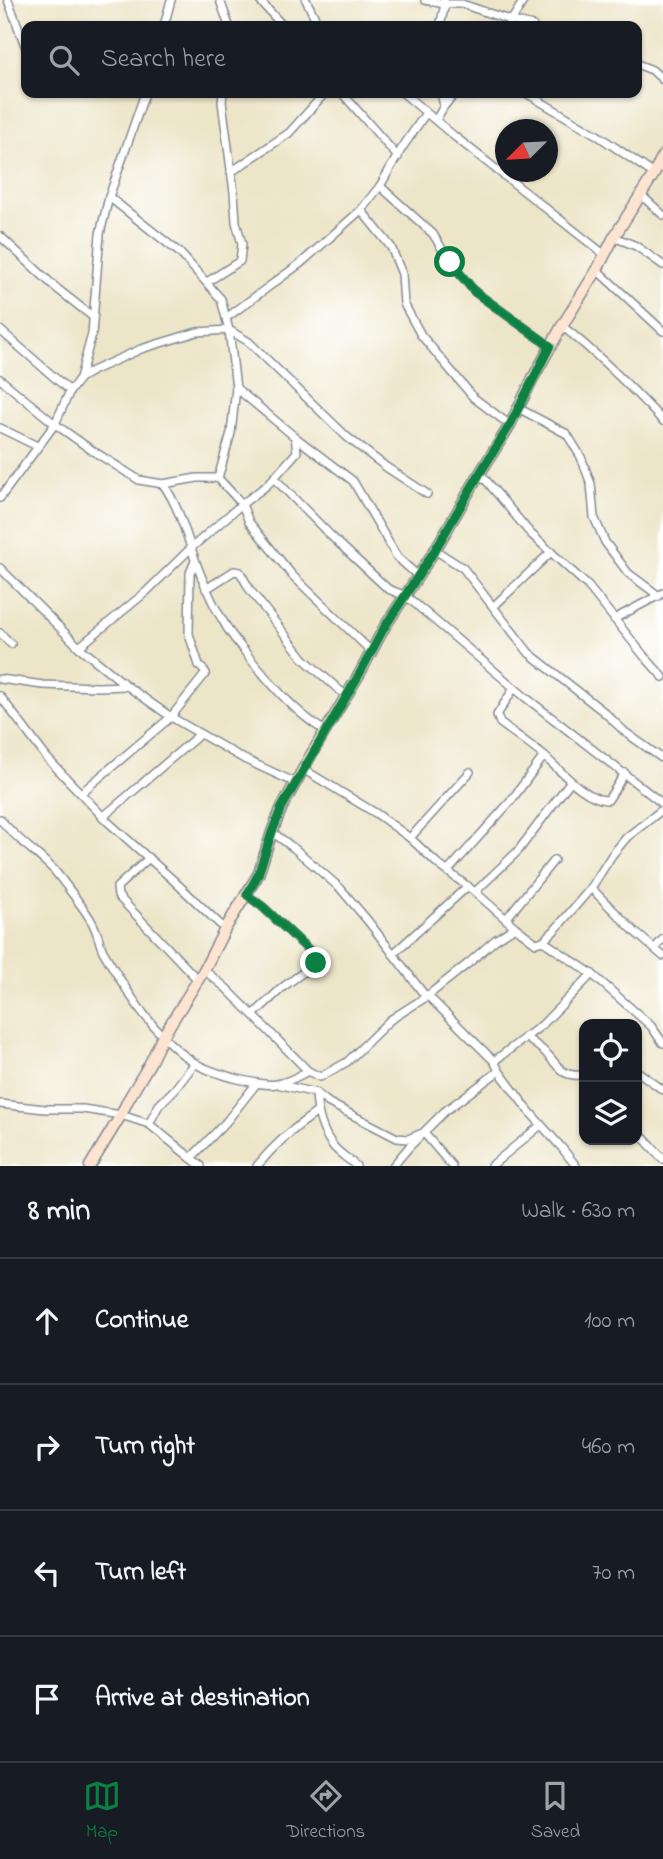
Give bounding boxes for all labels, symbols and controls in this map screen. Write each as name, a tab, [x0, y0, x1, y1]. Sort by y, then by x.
search box	[21, 21, 642, 98]
icon: search	[45, 41, 83, 79]
text: Search here	[101, 41, 226, 79]
north arrow	[495, 119, 558, 182]
route start	[434, 246, 465, 277]
route end	[300, 947, 331, 978]
map controls	[579, 1019, 642, 1145]
button: locate	[579, 1019, 642, 1082]
button: layers	[579, 1082, 642, 1145]
text: 8 min	[28, 1190, 90, 1234]
text: Walk · 630 m	[521, 1195, 635, 1228]
icon: ahead	[28, 1302, 66, 1340]
text: Continue	[95, 1302, 188, 1340]
text: 100 m	[584, 1305, 635, 1338]
icon: right	[28, 1428, 66, 1466]
text: Turn right	[95, 1428, 195, 1466]
text: 460 m	[582, 1431, 635, 1464]
icon: left	[28, 1554, 66, 1592]
text: Turn left	[95, 1554, 186, 1592]
text: 70 m	[592, 1557, 635, 1590]
icon: arrive	[28, 1680, 66, 1718]
text: Arrive at destination	[95, 1680, 310, 1718]
tab: Map	[83, 1777, 121, 1846]
tab: Directions	[286, 1777, 365, 1846]
tab: Saved	[531, 1777, 580, 1846]

